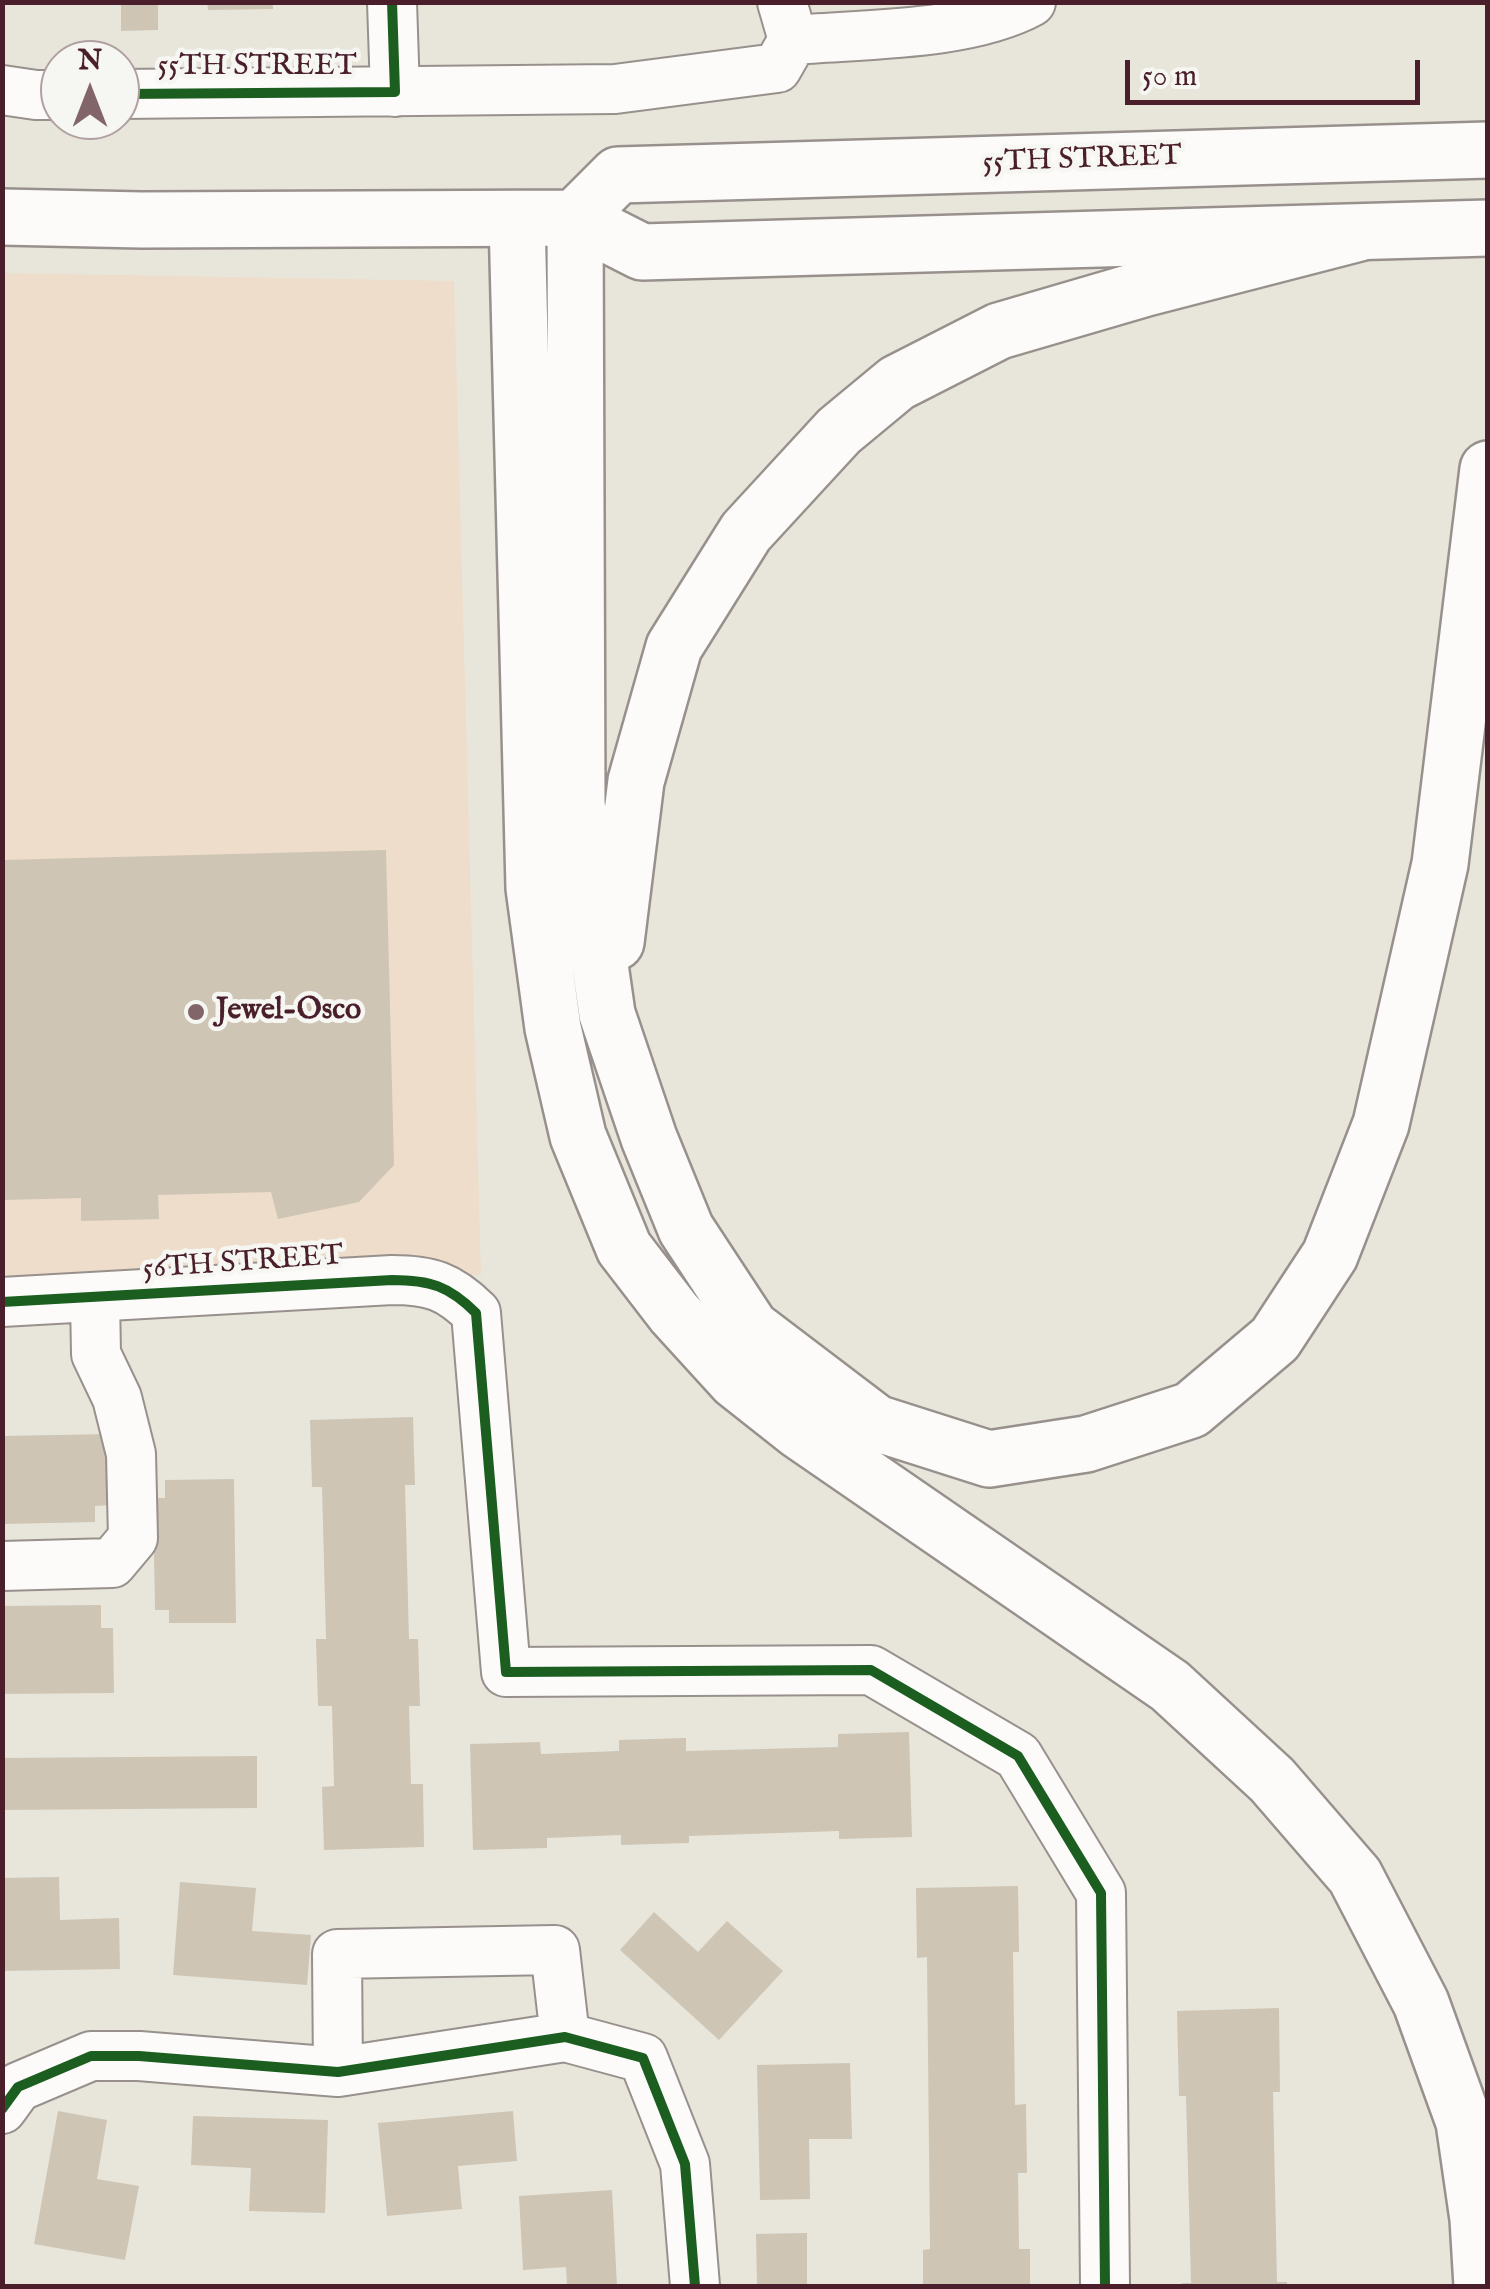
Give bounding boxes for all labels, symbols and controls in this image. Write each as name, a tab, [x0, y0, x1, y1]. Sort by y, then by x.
north arrow	[40, 40, 140, 140]
scale bar	[1130, 40, 1425, 102]
text: N	[78, 44, 102, 79]
street label: 55TH STREET	[157, 50, 357, 86]
text: 50 m	[1142, 58, 1197, 96]
street label: 55TH STREET	[982, 140, 1182, 182]
place label: Jewel-Osco	[216, 994, 361, 1030]
marker: Jewel-Osco	[185, 1001, 207, 1023]
street label: 56TH STREET	[142, 1239, 344, 1289]

